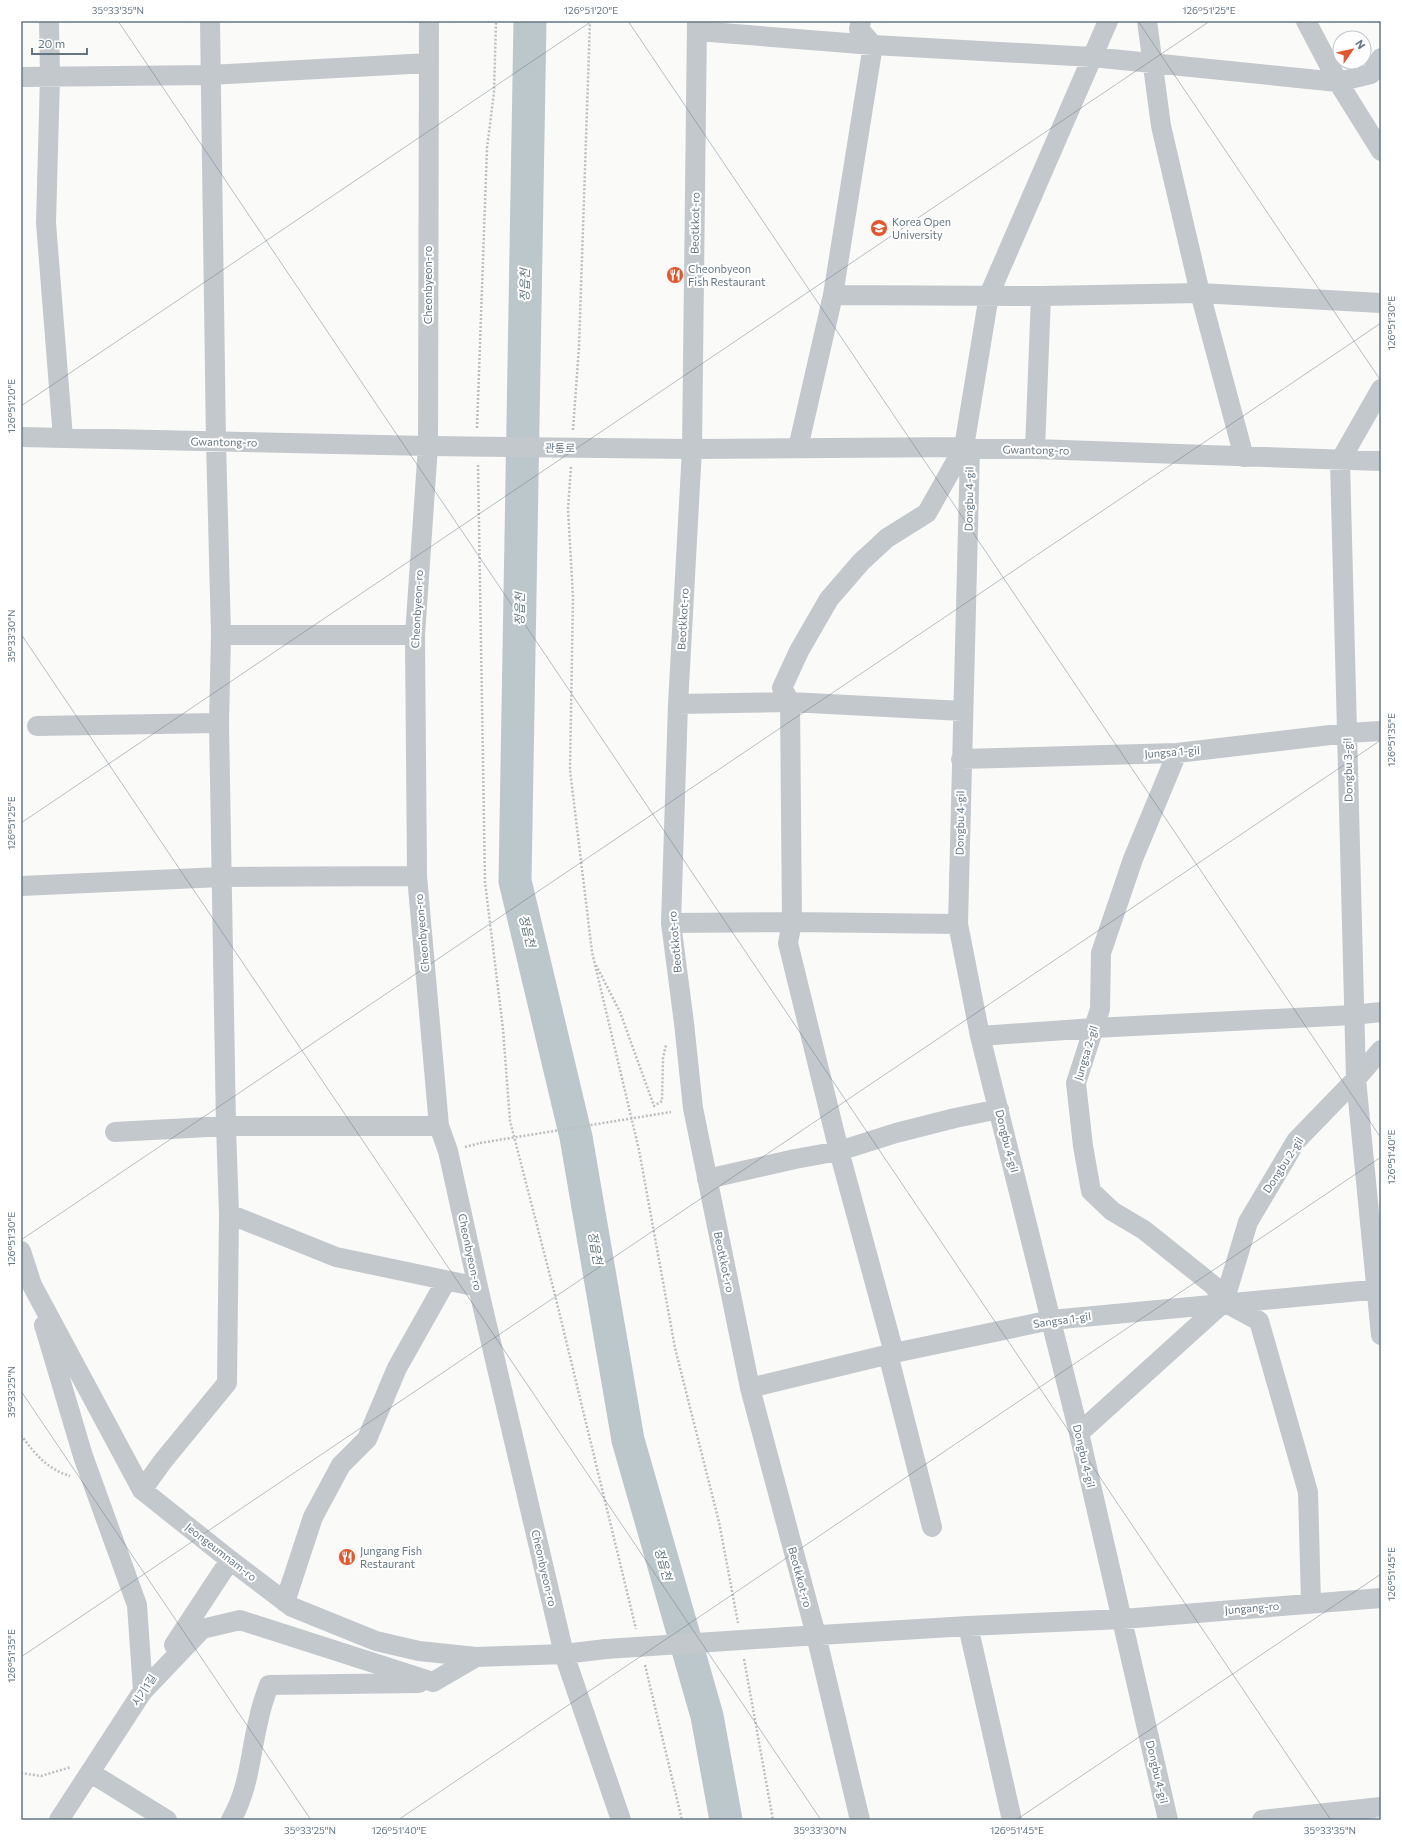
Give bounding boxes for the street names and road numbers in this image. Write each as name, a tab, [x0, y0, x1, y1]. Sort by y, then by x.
street label: Beotkkot-ro	[687, 191, 702, 254]
street label: Cheonbyeon-ro	[421, 245, 434, 324]
street label: Gwantong-ro	[190, 434, 258, 449]
street label: 관통로	[545, 441, 575, 454]
street label: Gwantong-ro	[1002, 442, 1070, 457]
street label: Dongbu 4-gil	[961, 467, 976, 531]
street label: Cheonbyeon-ro	[408, 569, 425, 649]
street label: Beotkkot-ro	[674, 587, 691, 650]
street label: Dongbu 3-gil	[1340, 738, 1355, 802]
street label: Jungsa 1-gil	[1144, 743, 1200, 761]
street label: Dongbu 4-gil	[952, 791, 967, 855]
street label: Cheonbyeon-ro	[412, 893, 431, 973]
street label: Beotkkot-ro	[665, 910, 684, 973]
street label: Jungsa 2-gil	[1071, 1024, 1101, 1082]
street label: Dongbu 4-gil	[993, 1108, 1022, 1174]
street label: Dongbu 2-gil	[1260, 1134, 1305, 1195]
street label: Cheonbyeon-ro	[456, 1212, 485, 1292]
street label: Beotkkot-ro	[712, 1230, 737, 1294]
street label: Sangsa 1-gil	[1032, 1309, 1092, 1330]
street label: Dongbu 4-gil	[1071, 1423, 1098, 1489]
street label: Jeongeumnam-ro	[183, 1520, 260, 1584]
street label: Cheonbyeon-ro	[529, 1528, 560, 1608]
street label: Beotkkot-ro	[786, 1545, 815, 1609]
street label: Jungang-ro	[1224, 1599, 1280, 1617]
street label: 시기1길	[129, 1671, 159, 1708]
street label: Dongbu 4-gil	[1144, 1739, 1171, 1805]

